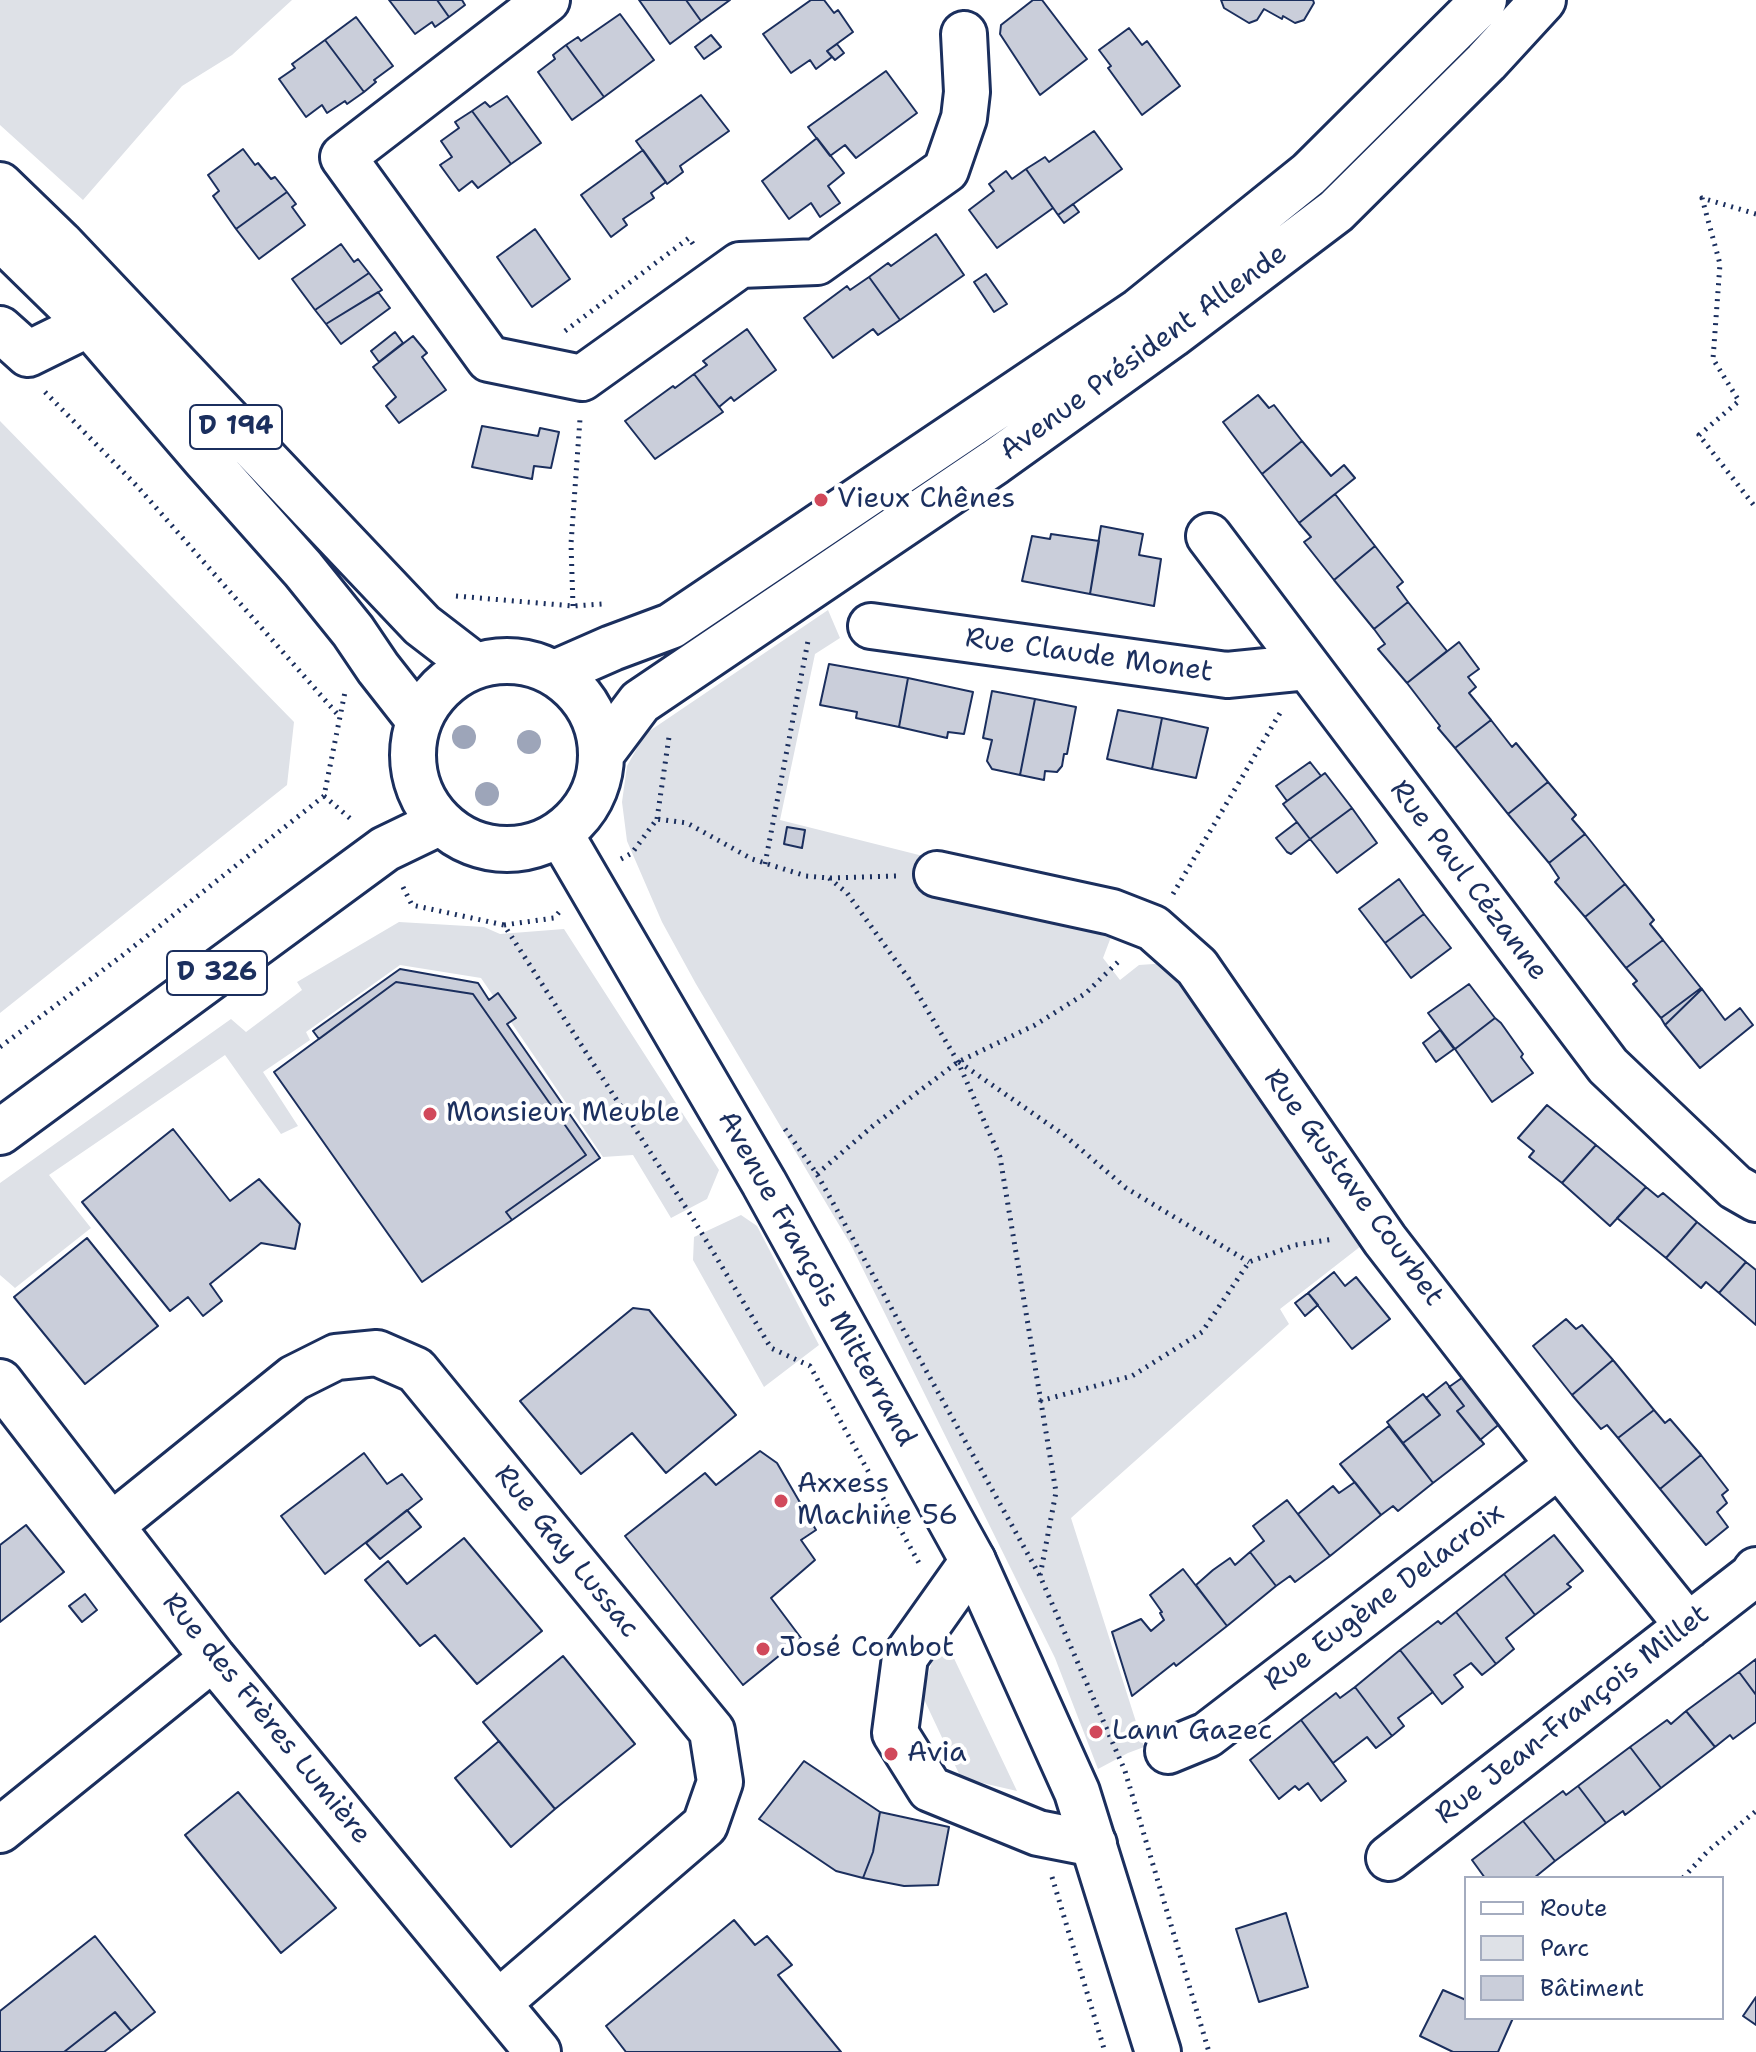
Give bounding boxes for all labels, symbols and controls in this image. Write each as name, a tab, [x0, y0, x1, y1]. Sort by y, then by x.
street label: Avenue Président Allende	[994, 238, 1294, 468]
road number: D 194	[190, 405, 282, 449]
place label: Vieux Chênes	[837, 483, 1015, 517]
marker: Vieux Chênes	[812, 491, 830, 509]
street label: Rue Claude Monet	[963, 622, 1215, 690]
street label: Rue Paul Cézanne	[1382, 774, 1554, 988]
road number: D 326	[167, 951, 267, 995]
street label: Rue Gustave Courbet	[1256, 1063, 1450, 1313]
place label: Monsieur Meuble	[446, 1097, 680, 1131]
marker: Monsieur Meuble	[421, 1105, 439, 1123]
street label: Avenue François Mitterrand	[710, 1105, 922, 1453]
street label: Rue Gay Lussac	[486, 1459, 646, 1645]
place label: Axxess Machine 56	[797, 1468, 958, 1534]
marker: Axxess Machine 56	[772, 1492, 790, 1510]
street label: Rue Eugène Delacroix	[1259, 1497, 1511, 1699]
street label: Rue des Frères Lumière	[154, 1587, 378, 1851]
street label: Rue Jean-François Millet	[1430, 1598, 1716, 1832]
place label: José Combot	[779, 1632, 954, 1666]
marker: José Combot	[754, 1640, 772, 1658]
place label: Lann Gazec	[1112, 1715, 1272, 1749]
marker: Lann Gazec	[1087, 1723, 1105, 1741]
place label: Avia	[907, 1737, 967, 1771]
marker: Avia	[882, 1745, 900, 1763]
legend	[1464, 1876, 1724, 2020]
text: Route	[1540, 1892, 1608, 1924]
text: Parc	[1540, 1932, 1589, 1964]
text: Bâtiment	[1540, 1972, 1644, 2004]

